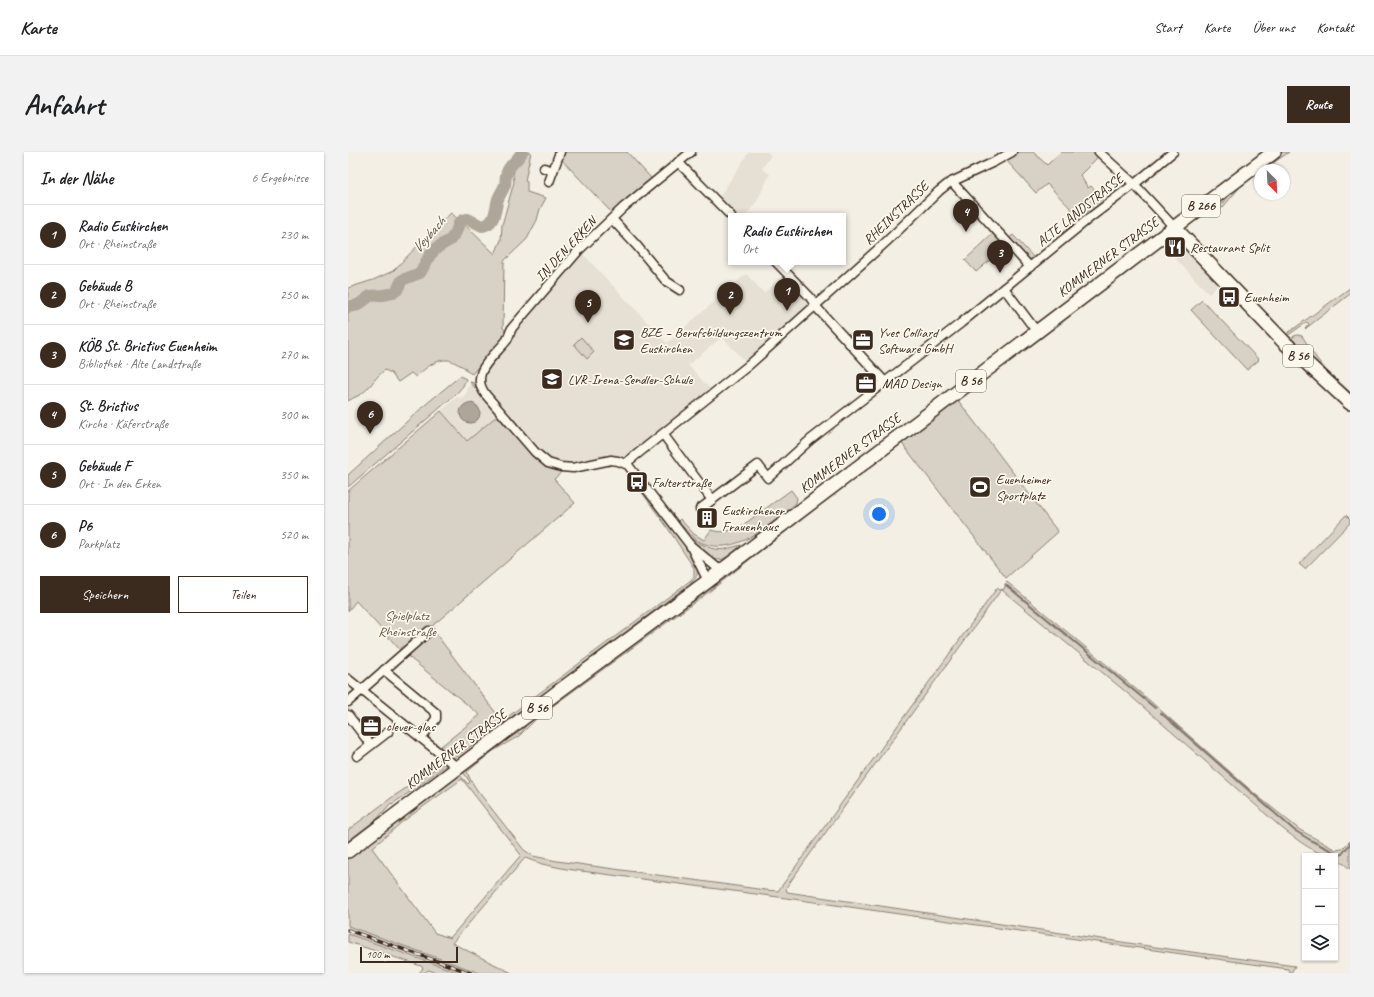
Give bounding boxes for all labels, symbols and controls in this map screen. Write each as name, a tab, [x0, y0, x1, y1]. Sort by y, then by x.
text: Karte	[20, 16, 57, 40]
text: Start	[1154, 19, 1182, 36]
text: Karte	[1204, 19, 1230, 36]
text: Über uns	[1252, 19, 1294, 36]
text: Kontakt	[1316, 19, 1354, 36]
button: Route	[1287, 86, 1350, 123]
text: Anfahrt	[24, 87, 104, 122]
north arrow	[1254, 164, 1290, 200]
text: In der Nähe	[40, 168, 113, 189]
street label: ALTE LANDSTRASSE	[1033, 169, 1128, 250]
text: 6 Ergebnisse	[252, 170, 308, 186]
street label: RHEINSTRASSE	[860, 177, 933, 248]
road number: B 266	[1182, 195, 1220, 217]
pin: 4	[953, 199, 979, 232]
water label: Veybach	[408, 212, 451, 257]
street label: IN DEN ERKEN	[532, 212, 602, 285]
street label: KOMMERNER STRASSE	[1054, 212, 1164, 301]
popup	[728, 213, 846, 265]
text: Radio Euskirchen	[78, 217, 168, 236]
text: Radio Euskirchen	[742, 222, 832, 241]
text: 1	[50, 227, 56, 243]
text: 230 m	[280, 227, 308, 243]
restaurant icon: Restaurant Split	[1162, 234, 1188, 260]
text: Ort · Rheinstraße	[78, 236, 156, 252]
place label: Restaurant Split	[1190, 239, 1271, 256]
pin: 3	[987, 240, 1013, 273]
text: Ort	[742, 241, 758, 257]
text: Gebäude B	[78, 277, 132, 296]
pin: 1	[774, 278, 800, 311]
pin: 2	[717, 282, 743, 315]
bus stop icon: Euenheim	[1216, 284, 1242, 310]
text: 2	[50, 287, 56, 303]
text: 250 m	[280, 287, 308, 303]
place label: Euenheim	[1244, 289, 1290, 306]
pin: 5	[575, 290, 601, 323]
text: Ort · Rheinstraße	[78, 296, 156, 312]
place label: BZE – Berufsbildungszentrum Euskirchen	[640, 324, 783, 357]
place label: Yves Colliard Software GmbH	[878, 324, 954, 357]
school or university icon: BZE – Berufsbildungszentrum Euskirchen	[611, 327, 637, 353]
office icon: Yves Colliard Software GmbH	[850, 327, 876, 353]
text: KÖB St. Brictius Euenheim	[78, 337, 216, 356]
road number: B 56	[1283, 345, 1313, 367]
text: 3	[50, 347, 56, 363]
text: 270 m	[280, 347, 308, 363]
text: Bibliothek · Alte Landstraße	[78, 356, 200, 372]
school or university icon: LVR-Irena-Sendler-Schule	[539, 366, 565, 392]
office icon: MAD Design	[853, 370, 879, 396]
road number: B 56	[956, 370, 986, 392]
place label: LVR-Irena-Sendler-Schule	[568, 371, 694, 388]
place label: MAD Design	[882, 375, 943, 392]
text: St. Brictius	[78, 397, 138, 416]
pin: 6	[357, 401, 383, 434]
text: 4	[50, 407, 56, 423]
text: 300 m	[280, 407, 308, 423]
street label: KOMMERNER STRASSE	[796, 408, 906, 497]
text: Kirche · Käferstraße	[78, 416, 168, 432]
text: Gebäude F	[78, 457, 131, 476]
text: 5	[50, 467, 56, 483]
text: 350 m	[280, 467, 308, 483]
bus stop icon: Falterstraße	[624, 469, 650, 495]
place label: Euenheimer Sportplatz	[996, 471, 1052, 504]
place label: Falterstraße	[652, 474, 712, 491]
sports icon: Euenheimer Sportplatz	[967, 474, 993, 500]
text: Ort · In den Erken	[78, 476, 161, 492]
place label: Euskirchener Frauenhaus	[722, 502, 786, 535]
your location	[869, 504, 889, 524]
building icon: Euskirchener Frauenhaus	[694, 505, 720, 531]
text: P6	[78, 517, 92, 536]
text: 6	[50, 527, 56, 543]
text: 520 m	[280, 527, 308, 543]
text: Parkplatz	[78, 536, 119, 552]
button: Speichern	[40, 576, 170, 613]
button: Teilen	[178, 576, 308, 613]
park label: Spielplatz Rheinstraße	[378, 607, 437, 640]
road number: B 56	[522, 697, 552, 719]
street label: KOMMERNER STRASSE	[402, 704, 512, 793]
office icon: clever-glas	[358, 713, 384, 739]
place label: clever-glas	[386, 718, 436, 735]
map controls	[1302, 853, 1338, 961]
button: +	[1302, 853, 1338, 889]
button: −	[1302, 889, 1338, 925]
button: layers	[1302, 925, 1338, 961]
scale bar	[360, 945, 458, 964]
text: 100 m	[366, 947, 390, 961]

